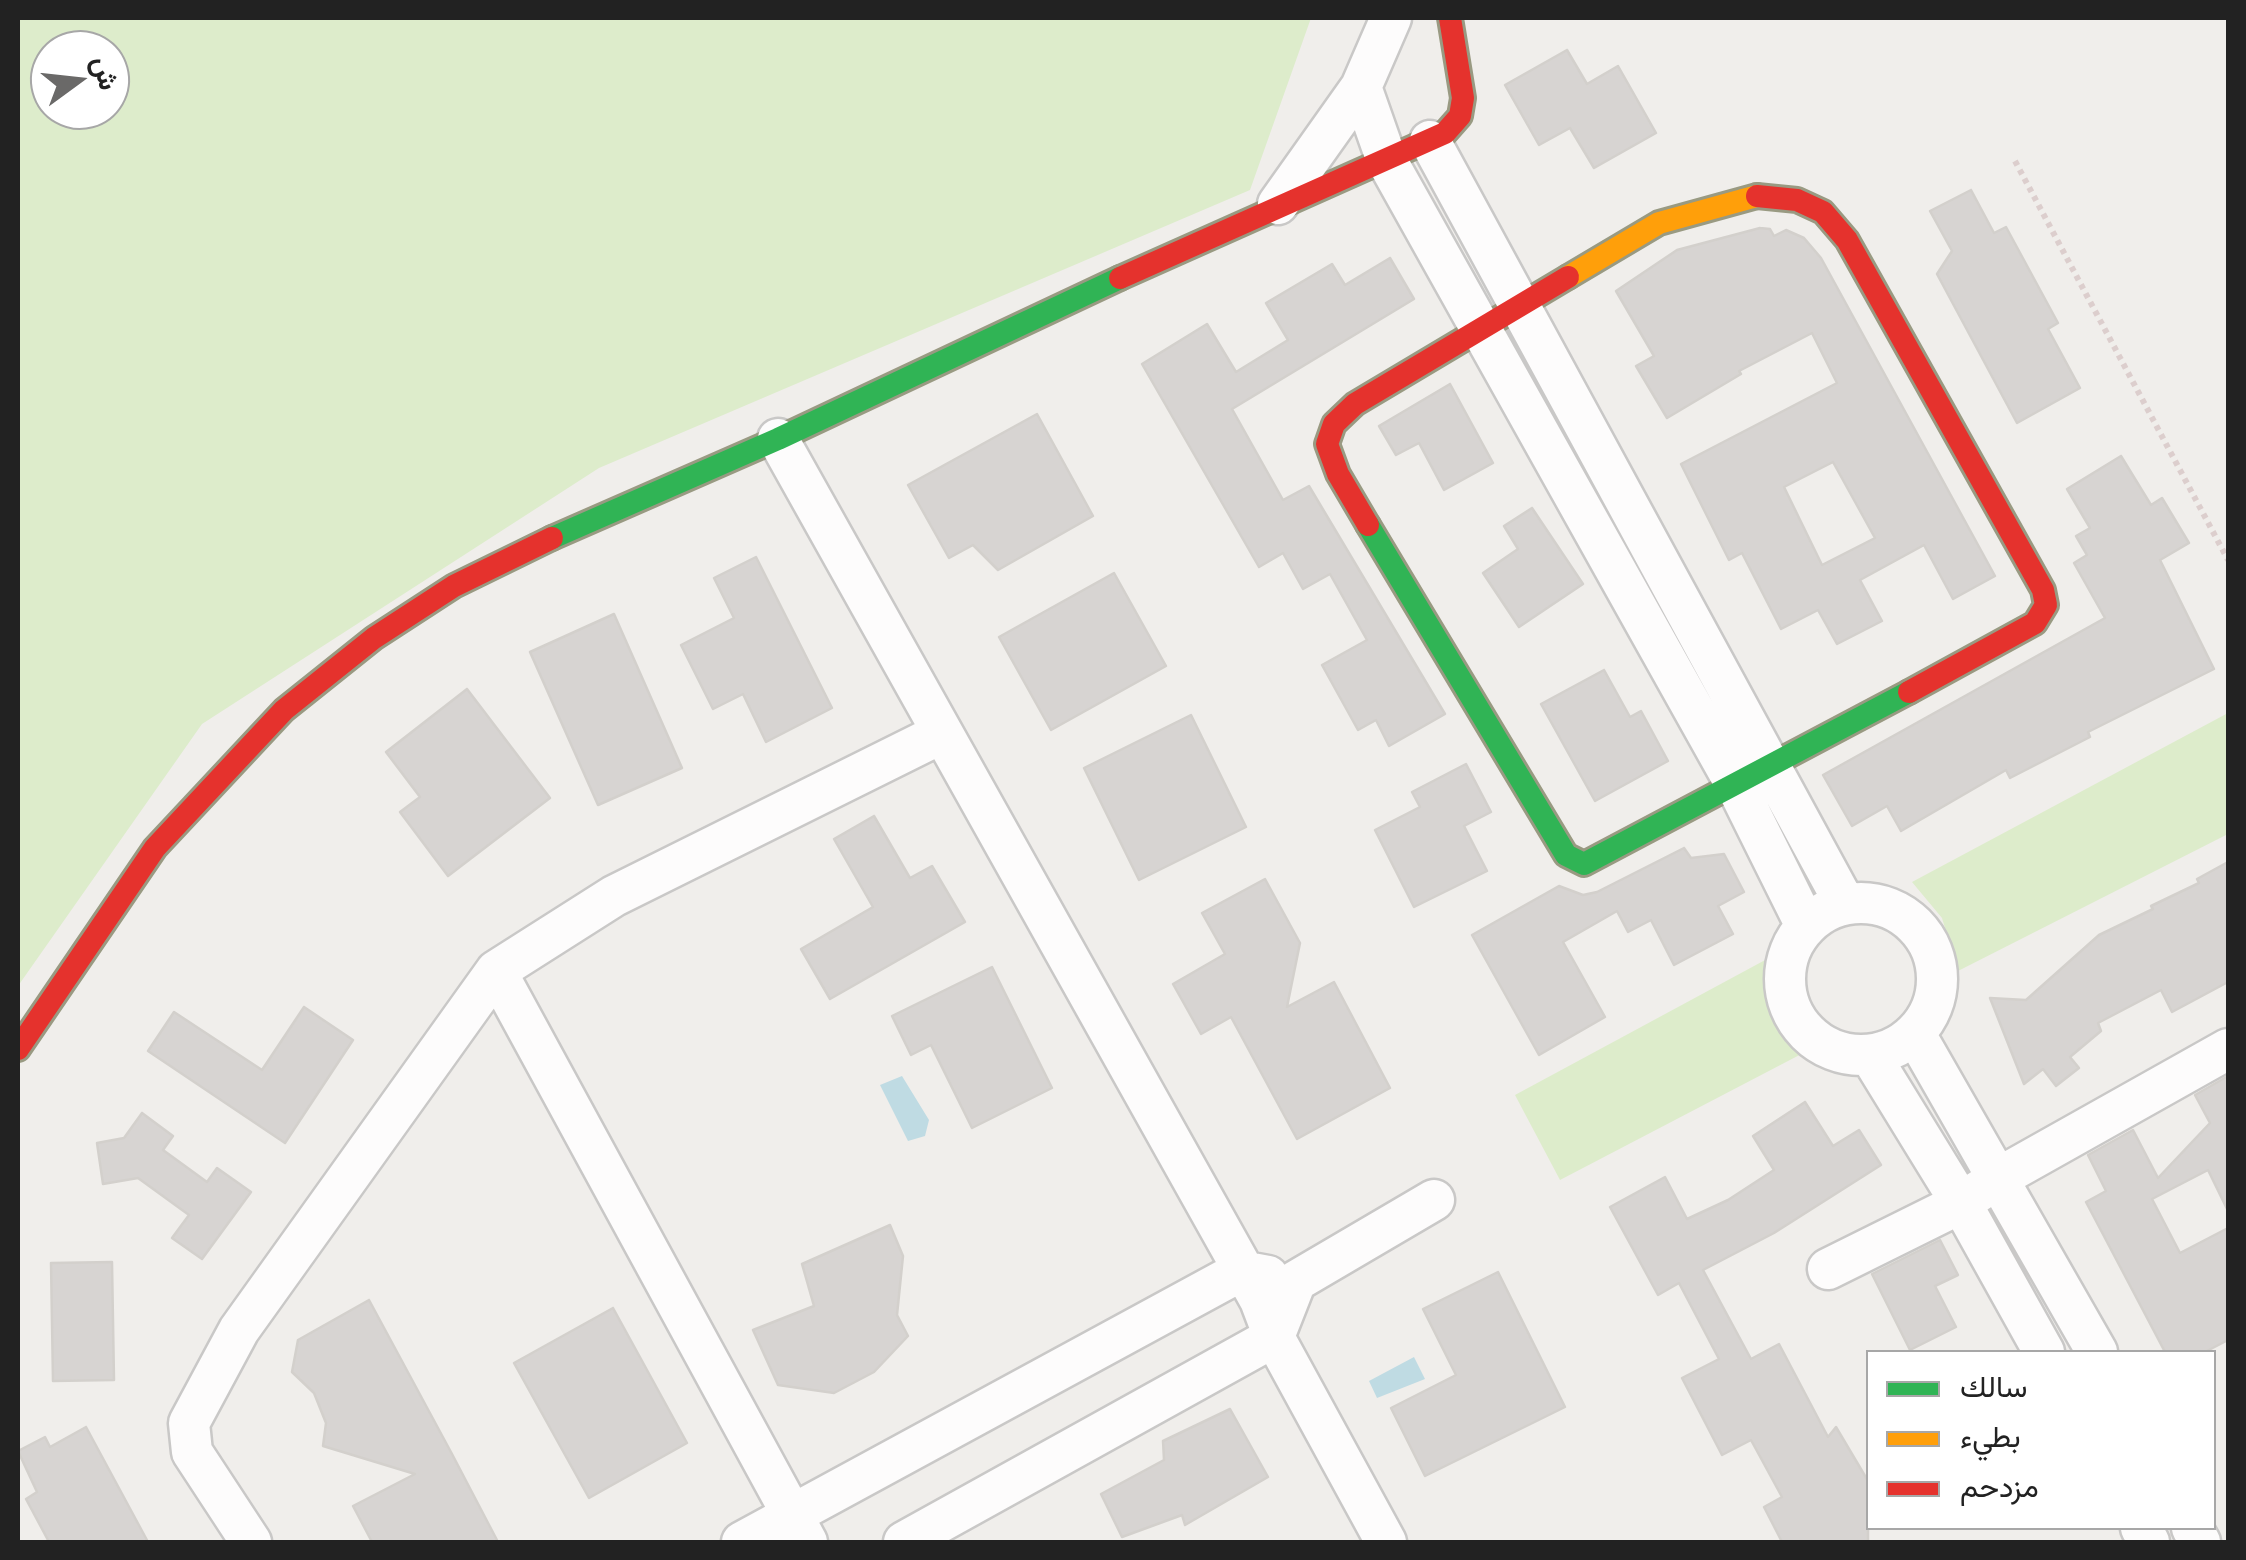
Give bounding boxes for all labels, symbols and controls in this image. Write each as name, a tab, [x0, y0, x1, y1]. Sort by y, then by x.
north arrow	[30, 30, 130, 130]
text: ش	[86, 52, 128, 93]
legend	[1866, 1350, 2216, 1530]
text: سالك	[1960, 1367, 2027, 1403]
text: بطيء	[1960, 1417, 2021, 1453]
text: مزدحم	[1960, 1467, 2039, 1503]

